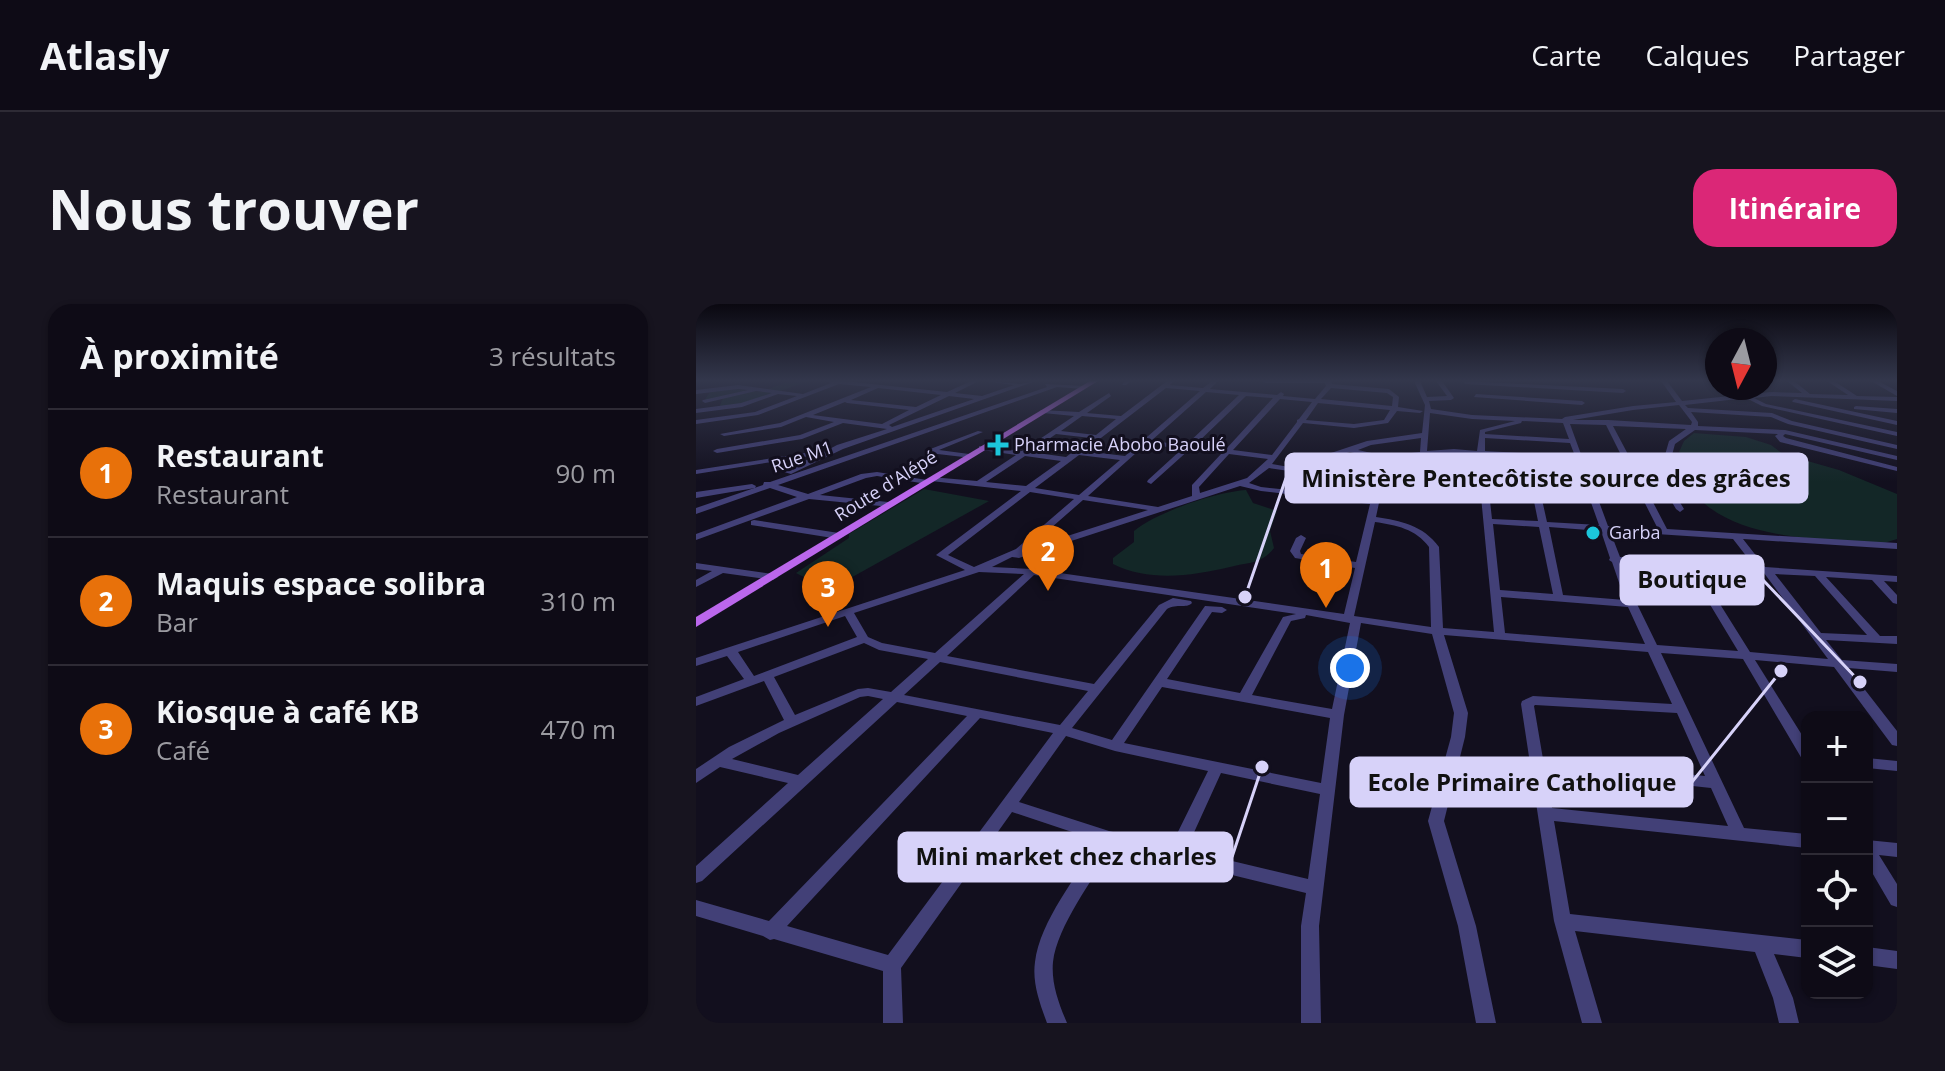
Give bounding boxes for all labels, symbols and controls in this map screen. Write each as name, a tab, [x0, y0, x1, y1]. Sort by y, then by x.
text: Atlasly	[40, 29, 169, 81]
text: Carte	[1531, 36, 1602, 74]
text: Calques	[1646, 36, 1749, 74]
text: Partager	[1793, 36, 1905, 74]
button: Itinéraire	[1693, 169, 1897, 247]
text: Nous trouver	[48, 170, 419, 246]
north arrow	[1705, 328, 1777, 400]
text: À proximité	[80, 333, 279, 379]
text: 3 résultats	[489, 338, 616, 374]
place label: Pharmacie Abobo Baoulé	[1014, 432, 1226, 456]
street label: Rue M1	[768, 434, 836, 478]
text: Restaurant	[156, 435, 324, 476]
marker: Pharmacie Abobo Baoulé	[989, 436, 1007, 454]
street label: Route d'Alépé	[830, 444, 941, 526]
callout: Ministère Pentecôtiste source des grâces	[1286, 454, 1807, 502]
text: 1	[99, 455, 113, 491]
text: 90 m	[555, 455, 616, 491]
text: Ministère Pentecôtiste source des grâces	[1301, 461, 1791, 494]
text: Restaurant	[156, 476, 289, 512]
place label: Garba	[1609, 520, 1660, 544]
marker: Garba	[1584, 524, 1602, 542]
pin: 2	[1022, 525, 1074, 591]
pin: 1	[1300, 542, 1352, 608]
callout: Boutique	[1621, 556, 1763, 604]
pin: 3	[802, 561, 854, 627]
text: Boutique	[1637, 562, 1747, 595]
text: Maquis espace solibra	[156, 563, 486, 604]
text: 2	[99, 583, 113, 619]
text: 310 m	[541, 583, 616, 619]
text: Bar	[156, 604, 198, 640]
your location	[1330, 648, 1370, 688]
text: Kiosque à café KB	[156, 691, 419, 732]
text: 3	[99, 711, 113, 747]
text: 470 m	[541, 711, 616, 747]
map controls	[1801, 711, 1873, 999]
button: +	[1801, 711, 1873, 783]
text: Café	[156, 732, 210, 768]
callout: Ecole Primaire Catholique	[1351, 758, 1692, 806]
text: Ecole Primaire Catholique	[1368, 765, 1677, 798]
button: −	[1801, 783, 1873, 855]
callout: Mini market chez charles	[899, 833, 1232, 881]
text: Mini market chez charles	[915, 839, 1217, 872]
button: locate	[1801, 855, 1873, 927]
button: layers	[1801, 927, 1873, 999]

